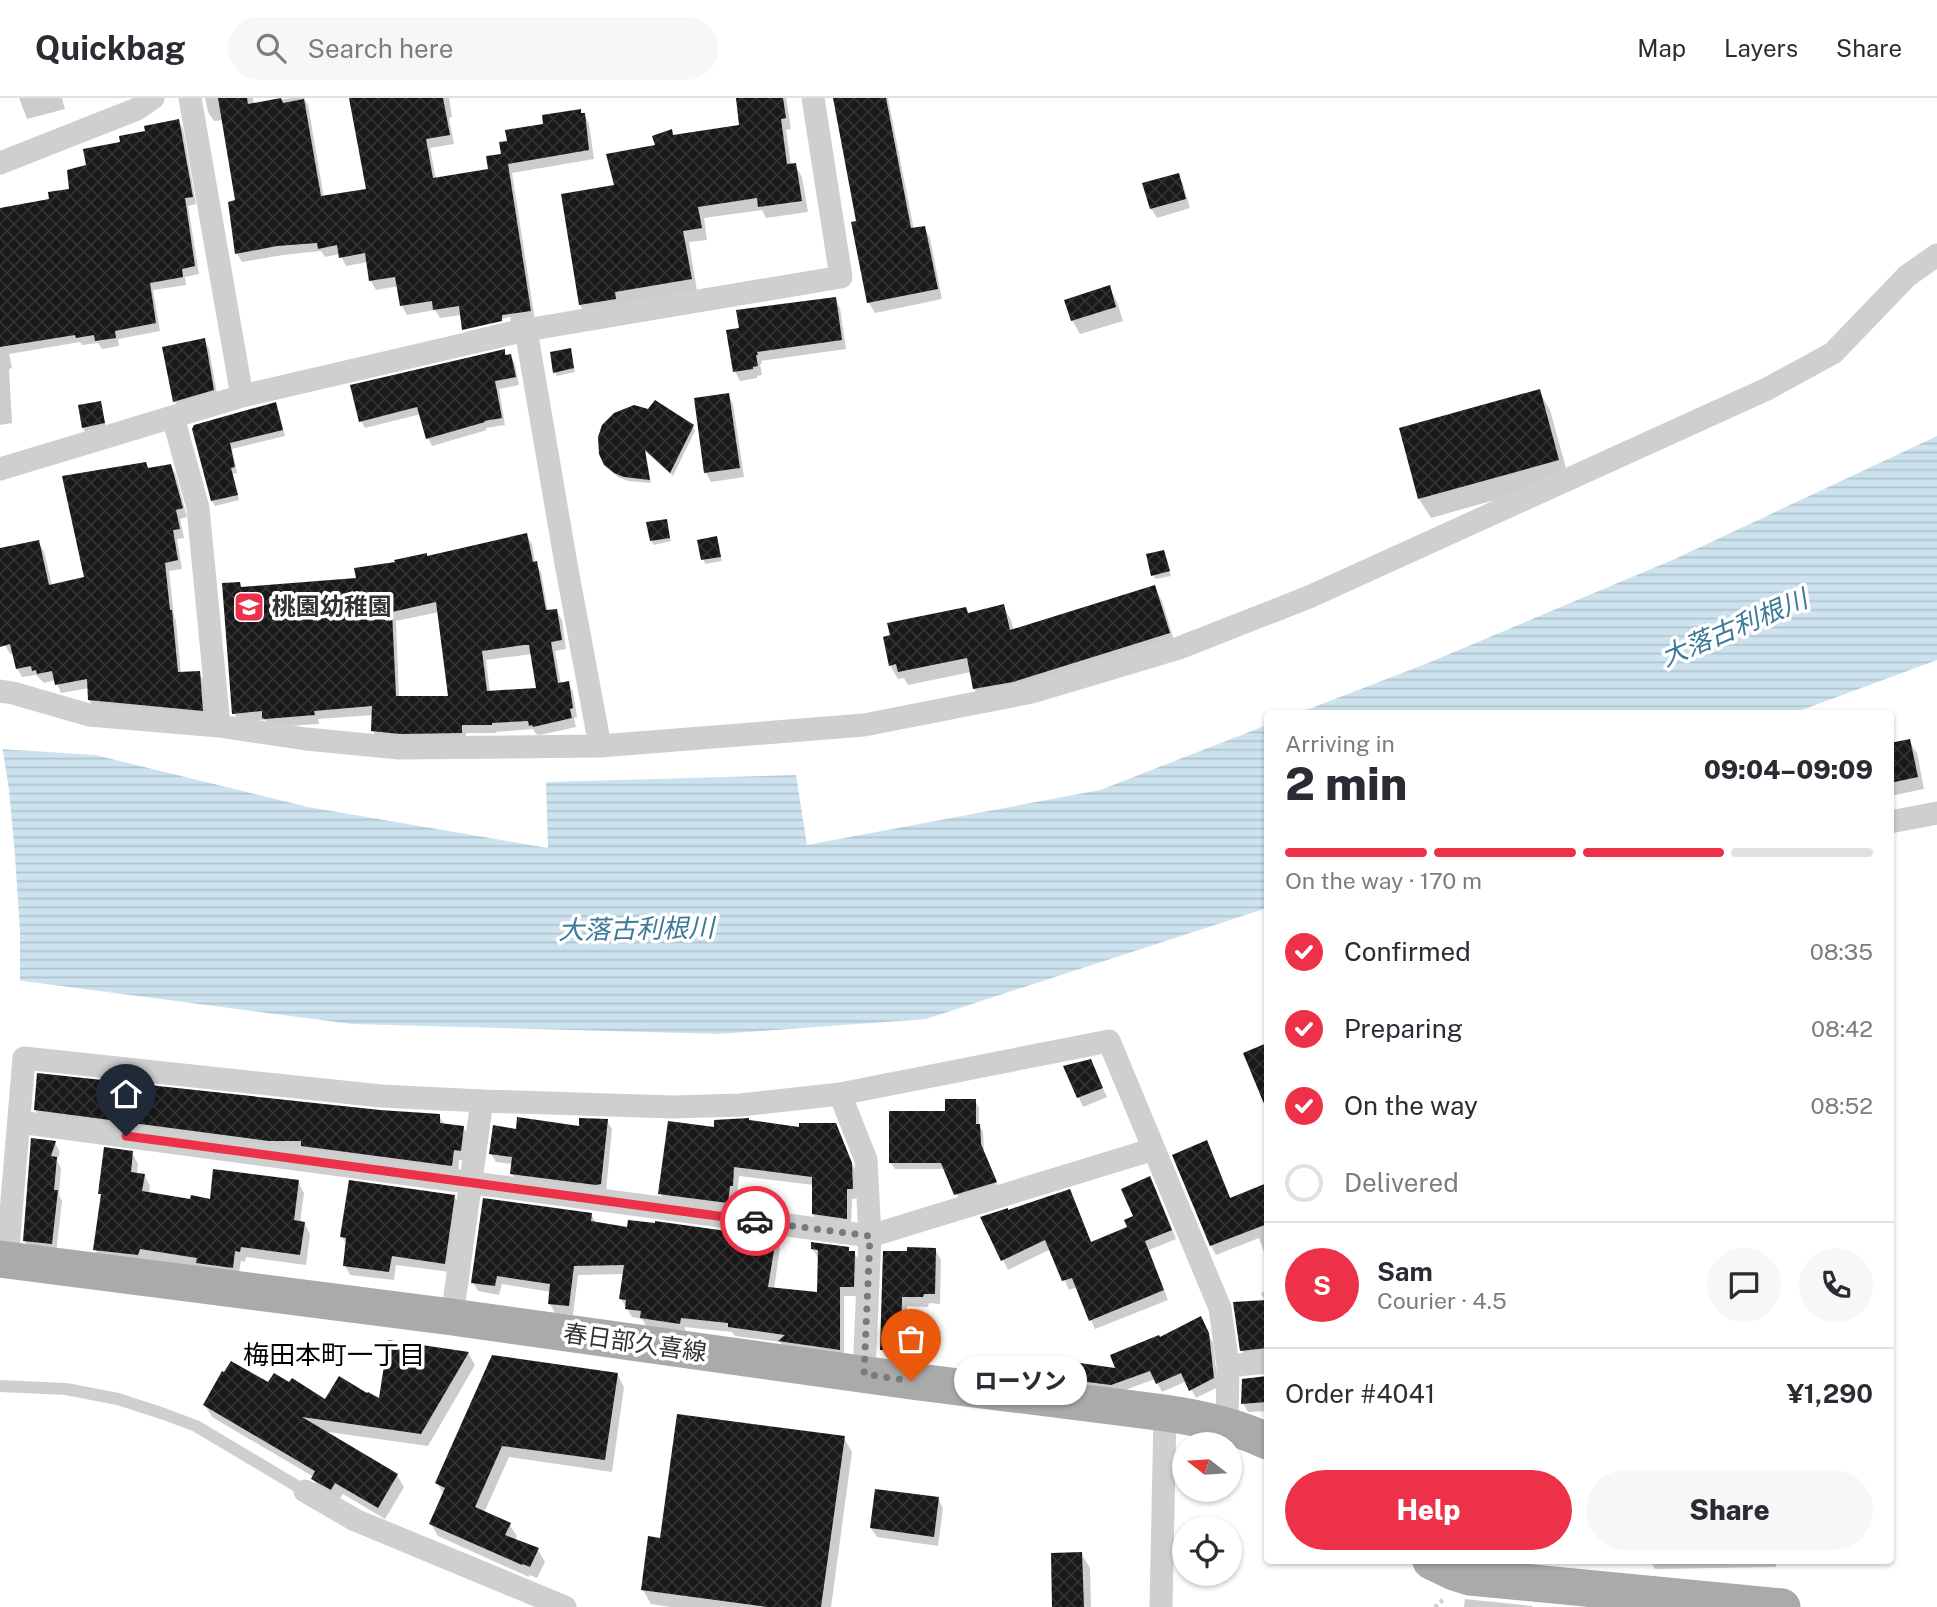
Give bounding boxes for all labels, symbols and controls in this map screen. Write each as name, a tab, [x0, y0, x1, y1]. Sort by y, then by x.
search box	[228, 17, 718, 80]
text: Quickbag	[35, 29, 186, 67]
icon: search	[252, 29, 290, 67]
text: Search here	[308, 33, 454, 64]
text: Map	[1637, 34, 1686, 62]
text: Layers	[1724, 34, 1798, 62]
text: Share	[1836, 34, 1902, 62]
water label: 大落古利根川	[1656, 582, 1814, 672]
school or university icon: 桃園幼稚園	[232, 590, 266, 624]
place label: 桃園幼稚園	[272, 592, 392, 620]
text: Arriving in	[1285, 730, 1395, 757]
text: 09:04–09:09	[1704, 754, 1873, 785]
text: 2 min	[1285, 756, 1407, 810]
text: On the way · 170 m	[1285, 867, 1482, 894]
water label: 大落古利根川	[558, 912, 717, 945]
icon: check	[1285, 933, 1323, 971]
text: Confirmed	[1344, 936, 1471, 967]
text: 08:35	[1810, 938, 1873, 965]
icon: check	[1285, 1010, 1323, 1048]
text: Preparing	[1344, 1013, 1463, 1044]
text: 08:42	[1811, 1015, 1873, 1042]
pin	[96, 1064, 156, 1136]
icon: home	[107, 1075, 145, 1113]
icon: check	[1285, 1087, 1323, 1125]
text: On the way	[1344, 1090, 1478, 1121]
text: 08:52	[1811, 1092, 1873, 1119]
text: Delivered	[1344, 1167, 1459, 1198]
courier	[720, 1186, 790, 1256]
icon: car	[736, 1202, 774, 1240]
button: chat	[1707, 1248, 1781, 1322]
button: phone	[1799, 1248, 1873, 1322]
text: Sam	[1377, 1256, 1433, 1287]
text: S	[1313, 1270, 1331, 1301]
text: Courier · 4.5	[1377, 1287, 1507, 1314]
pin	[881, 1309, 941, 1381]
street label: 春日部久喜線	[562, 1318, 708, 1366]
icon: bag	[892, 1320, 930, 1358]
district label: 梅田本町一丁目	[243, 1339, 425, 1370]
callout: ローソン	[953, 1356, 1086, 1406]
text: ローソン	[975, 1367, 1067, 1394]
text: Order #4041	[1285, 1378, 1435, 1409]
text: ¥1,290	[1787, 1378, 1873, 1409]
north arrow	[1172, 1432, 1242, 1502]
map controls	[1172, 1432, 1242, 1586]
button: Help	[1285, 1470, 1572, 1550]
button: Share	[1586, 1470, 1873, 1550]
button: locate	[1172, 1516, 1242, 1586]

